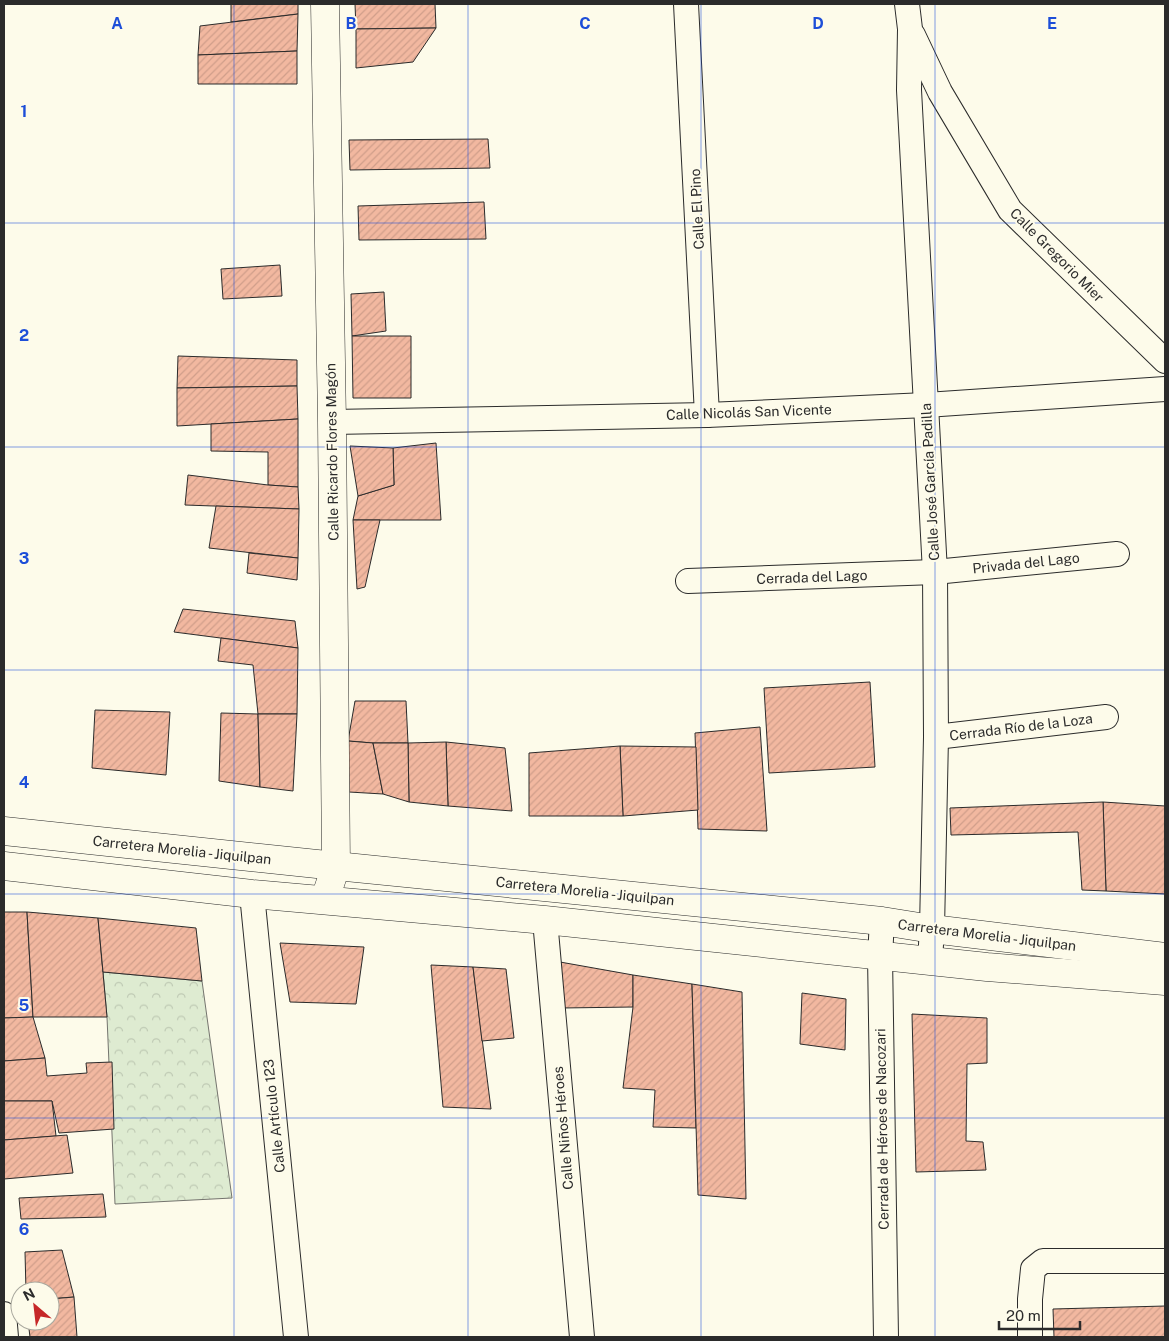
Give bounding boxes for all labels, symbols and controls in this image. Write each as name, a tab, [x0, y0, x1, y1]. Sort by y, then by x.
text: A	[111, 14, 123, 33]
text: B	[346, 14, 357, 33]
text: C	[579, 14, 591, 33]
text: D	[812, 14, 824, 33]
text: E	[1047, 14, 1057, 33]
text: 1	[21, 102, 27, 121]
street label: Calle El Pino	[687, 168, 707, 250]
street label: Calle Gregorio Mier	[1007, 205, 1107, 305]
text: 2	[19, 326, 29, 345]
street label: Calle Ricardo Flores Magón	[322, 363, 342, 541]
street label: Calle Nicolás San Vicente	[666, 401, 832, 423]
street label: Calle José García Padilla	[918, 403, 942, 561]
text: 3	[19, 549, 29, 568]
street label: Privada del Lago	[972, 549, 1080, 577]
street label: Cerrada del Lago	[756, 567, 868, 587]
street label: Cerrada Río de la Loza	[948, 710, 1094, 744]
text: 4	[19, 773, 30, 792]
street label: Carretera Morelia - Jiquilpan	[92, 833, 272, 867]
street label: Carretera Morelia - Jiquilpan	[495, 874, 675, 908]
street label: Carretera Morelia - Jiquilpan	[897, 916, 1077, 954]
text: 5	[19, 996, 30, 1015]
street label: Cerrada de Héroes de Nacozari	[872, 1028, 892, 1230]
street label: Calle Artículo 123	[260, 1058, 288, 1174]
street label: Calle Niños Héroes	[550, 1066, 576, 1190]
text: 6	[19, 1220, 29, 1239]
north arrow	[10, 1281, 60, 1331]
text: N	[20, 1285, 37, 1304]
scale bar	[999, 1298, 1080, 1330]
text: 20 m	[1006, 1307, 1041, 1324]

